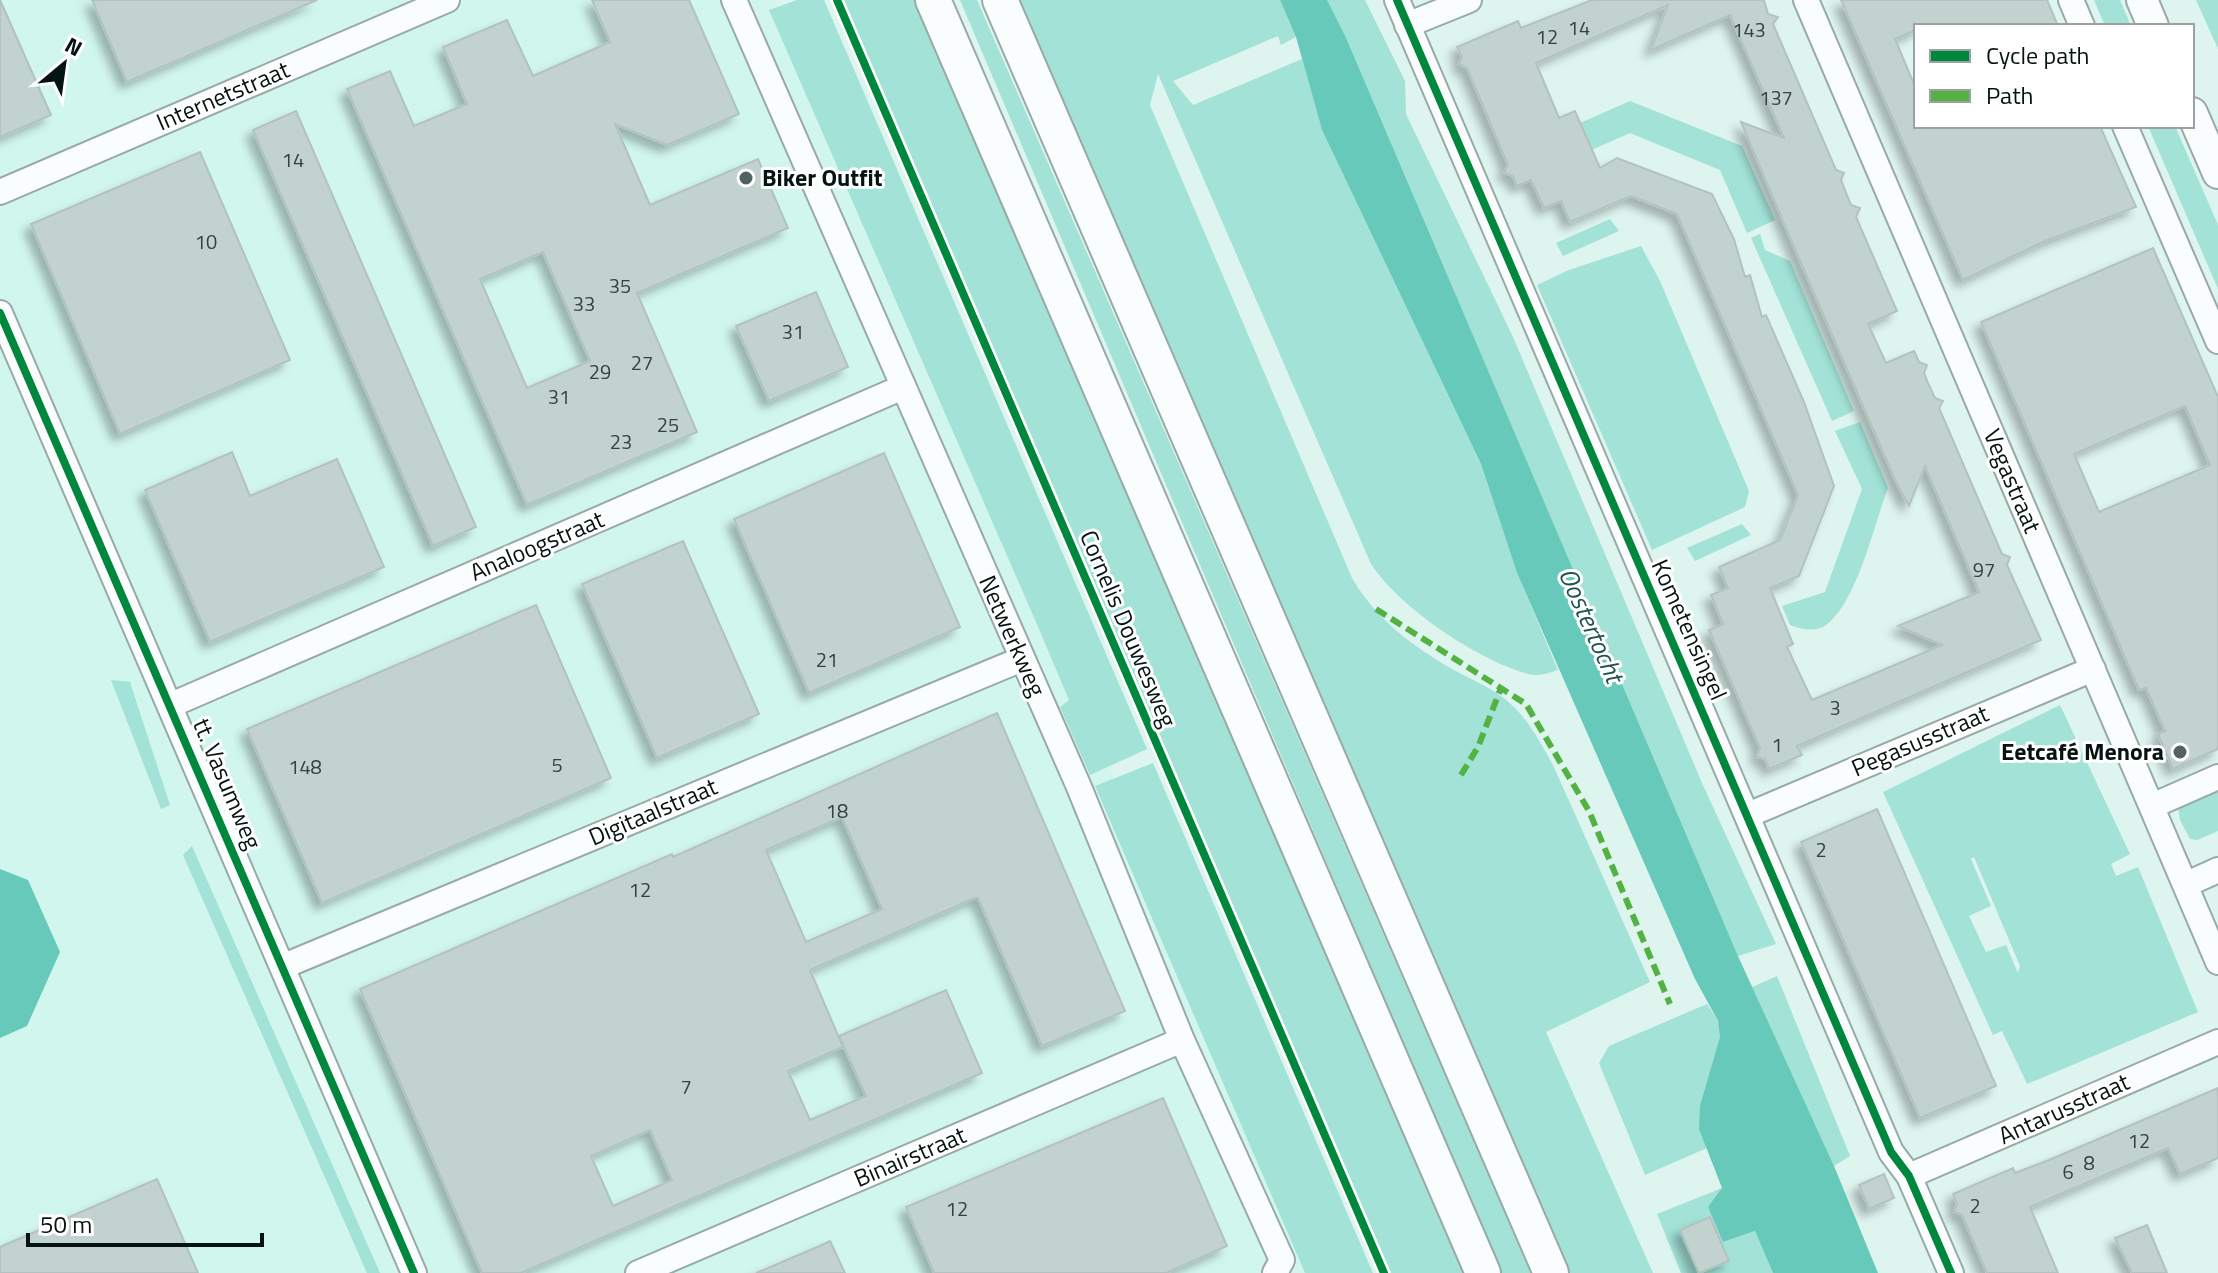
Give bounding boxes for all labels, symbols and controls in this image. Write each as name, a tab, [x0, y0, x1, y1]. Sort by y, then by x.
house number: 14	[1568, 12, 1590, 43]
house number: 143	[1732, 14, 1766, 45]
house number: 12	[1536, 21, 1558, 52]
north arrow	[24, 24, 104, 104]
legend	[1914, 24, 2194, 128]
text: N	[59, 28, 89, 65]
text: Cycle path	[1986, 37, 2089, 73]
street label: Internetstraat	[151, 51, 295, 139]
text: Path	[1986, 77, 2033, 113]
house number: 137	[1759, 82, 1793, 113]
house number: 14	[282, 144, 304, 175]
place label: Biker Outfit	[762, 159, 883, 195]
marker: Biker Outfit	[737, 169, 755, 187]
house number: 10	[195, 226, 217, 257]
house number: 35	[609, 270, 631, 301]
house number: 33	[573, 288, 595, 319]
house number: 31	[782, 316, 804, 347]
house number: 27	[631, 347, 653, 378]
house number: 29	[589, 356, 611, 387]
house number: 31	[548, 381, 570, 412]
house number: 25	[657, 409, 679, 440]
street label: Vegastraat	[1975, 423, 2051, 539]
house number: 23	[610, 426, 632, 457]
street label: Analoogstraat	[464, 500, 610, 590]
street label: Cornelis Douwesweg	[1071, 524, 1187, 733]
street label: Kometensingel	[1643, 553, 1737, 706]
house number: 97	[1973, 554, 1995, 585]
water label: Oostertocht	[1549, 561, 1635, 691]
street label: Netwerkweg	[970, 569, 1056, 702]
house number: 21	[816, 644, 838, 675]
house number: 3	[1829, 692, 1841, 723]
street label: Pegasusstraat	[1845, 695, 1994, 785]
street label: tt. Vasumweg	[184, 713, 272, 855]
house number: 1	[1771, 729, 1783, 760]
place label: Eetcafé Menora	[2001, 733, 2164, 769]
marker: Eetcafé Menora	[2171, 743, 2189, 761]
house number: 5	[551, 749, 563, 780]
house number: 148	[288, 751, 322, 782]
street label: Digitaalstraat	[583, 768, 723, 854]
house number: 18	[826, 795, 848, 826]
house number: 2	[1815, 834, 1827, 865]
house number: 12	[629, 874, 651, 905]
street label: Antarusstraat	[1992, 1063, 2135, 1153]
house number: 7	[680, 1071, 692, 1102]
street label: Binairstraat	[848, 1116, 972, 1196]
house number: 12	[2128, 1125, 2150, 1156]
house number: 8	[2083, 1147, 2095, 1178]
house number: 6	[2062, 1156, 2074, 1187]
house number: 2	[1969, 1190, 1981, 1221]
house number: 12	[946, 1193, 968, 1224]
scale bar	[28, 1197, 262, 1247]
text: 50 m	[40, 1206, 92, 1242]

